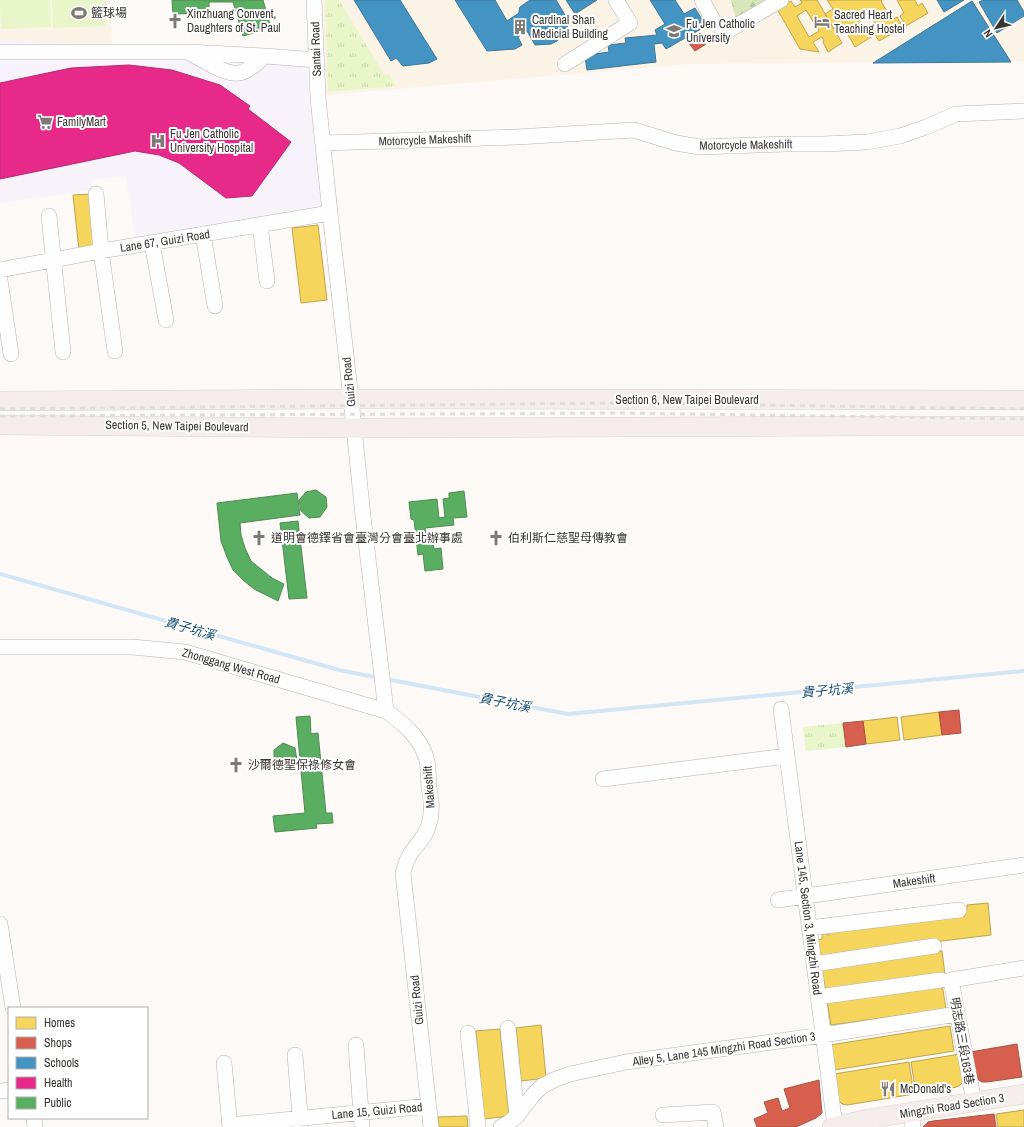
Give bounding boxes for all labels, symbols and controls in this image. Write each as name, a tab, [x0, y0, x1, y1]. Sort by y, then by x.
sports icon: 籃球場	[70, 4, 88, 22]
place label: 籃球場	[91, 5, 127, 21]
place label: Xinzhuang Convent, Daughters of St. Paul	[187, 6, 281, 36]
place label: Sacred Heart Teaching Hostel	[834, 7, 905, 37]
north arrow	[976, 8, 1016, 48]
church icon: Xinzhuang Convent, Daughters of St. Paul	[166, 12, 184, 30]
place label: Cardinal Shan Medicial Building	[532, 12, 609, 42]
hotel icon: Sacred Heart Teaching Hostel	[813, 13, 831, 31]
place label: Fu Jen Catholic University	[686, 16, 755, 46]
building icon: Cardinal Shan Medicial Building	[511, 18, 529, 36]
street label: Santai Road	[307, 21, 325, 77]
school or university icon: Fu Jen Catholic University	[665, 22, 683, 40]
text: N	[980, 27, 995, 40]
supermarket icon: FamilyMart	[36, 113, 54, 131]
place label: FamilyMart	[57, 114, 106, 130]
place label: Fu Jen Catholic University Hospital	[170, 126, 253, 156]
street label: Motorcycle Makeshift	[378, 130, 472, 150]
hospital icon: Fu Jen Catholic University Hospital	[149, 132, 167, 150]
street label: Motorcycle Makeshift	[699, 136, 793, 154]
street label: Lane 67, Guizi Road	[119, 226, 211, 256]
street label: Guizi Road	[338, 356, 360, 408]
street label: Section 6, New Taipei Boulevard	[615, 392, 759, 408]
street label: Section 5, New Taipei Boulevard	[105, 417, 249, 435]
church icon: 道明會德鐸省會臺灣分會臺北辦事處	[250, 529, 268, 547]
church icon: 伯利斯仁慈聖母傳教會	[487, 529, 505, 547]
place label: 道明會德鐸省會臺灣分會臺北辦事處	[271, 530, 463, 546]
place label: 伯利斯仁慈聖母傳教會	[508, 530, 628, 546]
water label: 貴子坑溪	[163, 613, 219, 644]
street label: Zhonggang West Road	[180, 644, 282, 688]
water label: 貴子坑溪	[800, 680, 856, 701]
water label: 貴子坑溪	[478, 689, 534, 716]
church icon: 沙爾德聖保祿修女會	[227, 756, 245, 774]
place label: 沙爾德聖保祿修女會	[248, 757, 356, 773]
street label: Makeshift	[420, 765, 438, 809]
street label: Lane 145, Section 3, Mingzhi Road	[791, 840, 825, 996]
street label: Makeshift	[892, 870, 936, 892]
street label: Guizi Road	[406, 974, 428, 1026]
street label: 明志路三段163巷	[946, 996, 978, 1086]
legend	[8, 1007, 148, 1119]
text: Homes	[44, 1015, 75, 1031]
street label: Alley 5, Lane 145 Mingzhi Road Section 3	[631, 1028, 816, 1070]
text: Shops	[44, 1035, 72, 1051]
text: Schools	[44, 1055, 79, 1071]
text: Health	[44, 1075, 72, 1091]
restaurant icon: McDonald's	[879, 1080, 897, 1098]
place label: McDonald's	[900, 1081, 951, 1097]
street label: Mingzhi Road Section 3	[899, 1090, 1005, 1122]
text: Public	[44, 1095, 71, 1111]
street label: Lane 15, Guizi Road	[331, 1099, 423, 1123]

